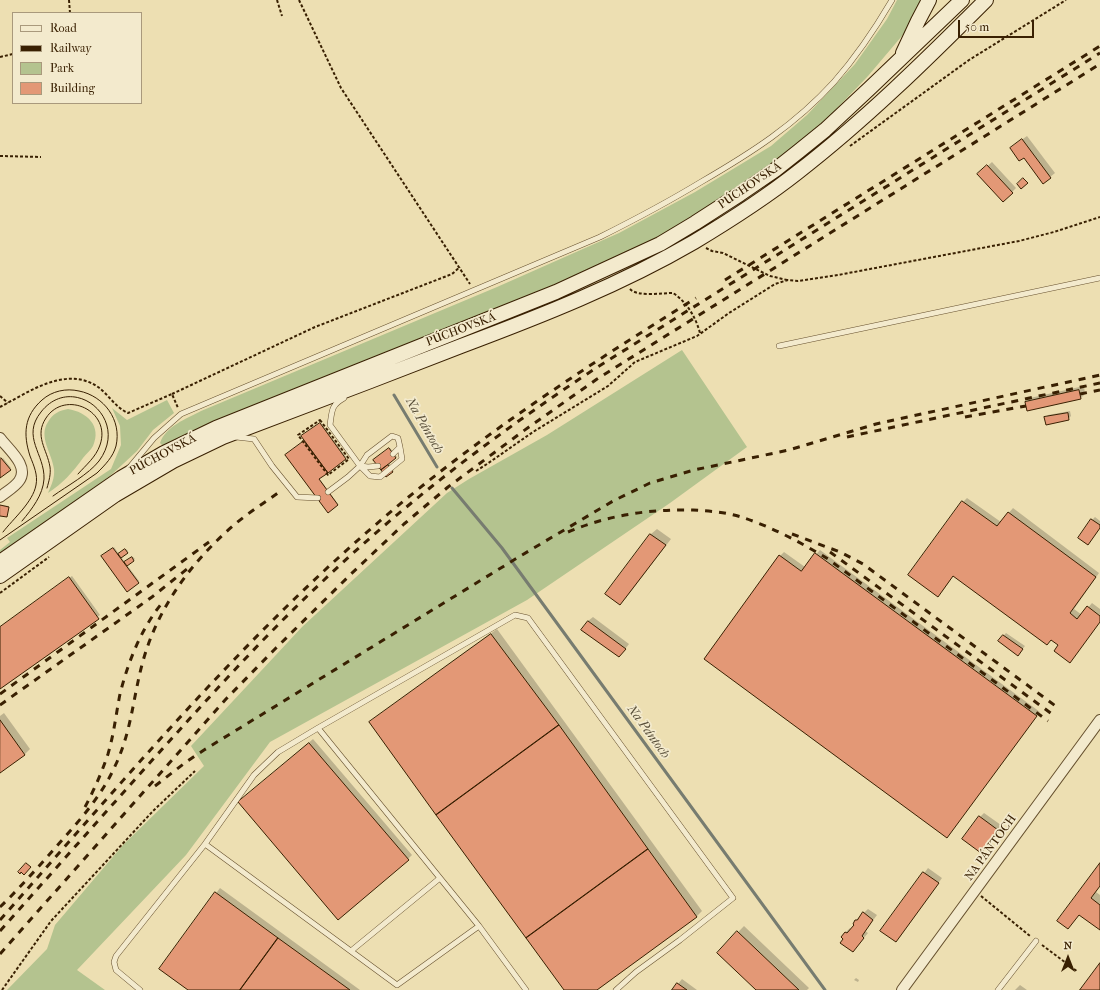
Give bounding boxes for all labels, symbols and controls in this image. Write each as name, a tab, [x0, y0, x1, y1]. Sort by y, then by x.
legend	[12, 12, 142, 104]
scale bar	[960, 12, 1036, 38]
text: 50 m	[965, 20, 989, 34]
text: Road	[50, 21, 77, 35]
text: Railway	[50, 41, 92, 55]
text: Park	[50, 61, 74, 75]
text: Building	[50, 81, 95, 95]
street label: PÚCHOVSKÁ	[715, 159, 785, 213]
street label: PÚCHOVSKÁ	[424, 310, 498, 350]
water label: Na Pántoch	[402, 395, 446, 457]
street label: PÚCHOVSKÁ	[127, 431, 199, 479]
water label: Na Pántoch	[623, 702, 673, 762]
street label: NA PÁNTOCH	[962, 812, 1020, 884]
north arrow	[1048, 938, 1088, 978]
text: N	[1064, 939, 1072, 952]

